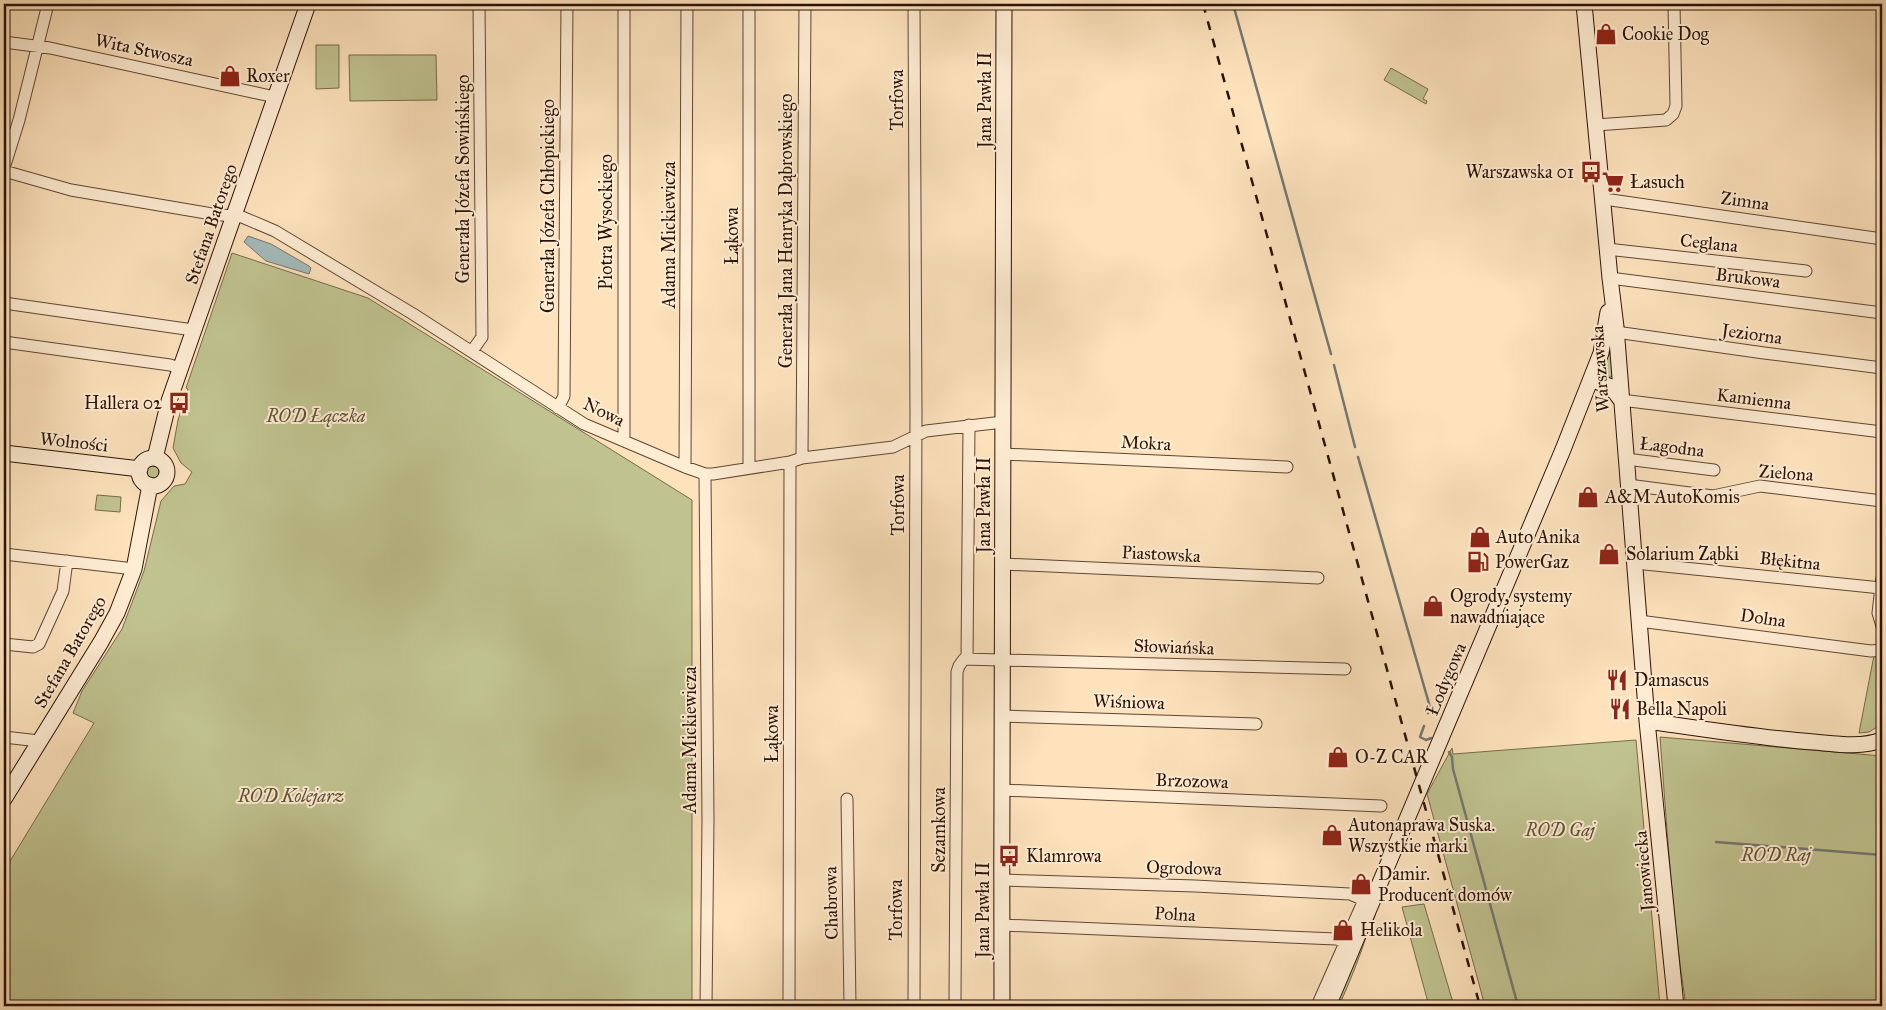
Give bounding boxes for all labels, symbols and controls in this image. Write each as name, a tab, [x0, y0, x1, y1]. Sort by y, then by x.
shop icon: Cookie Dog	[1593, 21, 1619, 47]
place label: Cookie Dog	[1622, 23, 1710, 46]
street label: Wita Stwosza	[93, 29, 196, 71]
street label: Jana Pawła II	[974, 51, 997, 150]
shop icon: Roxer	[217, 63, 243, 89]
place label: Roxer	[246, 65, 290, 87]
street label: Torfowa	[886, 69, 908, 131]
street label: Generała Józefa Sowińskiego	[452, 75, 475, 283]
street label: Generała Jana Henryka Dąbrowskiego	[775, 94, 798, 368]
street label: Generała Józefa Chłopickiego	[537, 99, 560, 313]
street label: Piotra Wysockiego	[595, 154, 618, 290]
bus stop icon: Warszawska 01	[1578, 159, 1604, 185]
street label: Stefana Batorego	[180, 161, 243, 287]
street label: Adama Mickiewicza	[658, 161, 680, 310]
place label: Warszawska 01	[1465, 161, 1574, 183]
supermarket icon: Łasuch	[1600, 169, 1626, 195]
place label: Łasuch	[1630, 171, 1685, 193]
street label: Zimna	[1719, 187, 1771, 215]
street label: Łąkowa	[721, 207, 743, 265]
street label: Ceglana	[1679, 229, 1739, 258]
street label: Brukowa	[1714, 263, 1782, 293]
street label: Jeziorna	[1718, 319, 1784, 350]
street label: Warszawska	[1586, 324, 1614, 413]
street label: Kamienna	[1715, 384, 1793, 415]
bus stop icon: Hallera 02	[166, 390, 192, 416]
place label: Hallera 02	[84, 392, 162, 414]
street label: Nowa	[580, 393, 629, 432]
park label: ROD Łączka	[265, 405, 366, 427]
street label: Wolności	[39, 427, 109, 457]
street label: Mokra	[1120, 431, 1172, 455]
street label: Łagodna	[1638, 432, 1706, 463]
street label: Jana Pawła II	[973, 456, 996, 555]
street label: Zielona	[1758, 460, 1815, 486]
street label: Torfowa	[887, 474, 909, 536]
shop icon: A&M AutoKomis	[1575, 484, 1601, 510]
place label: A&M AutoKomis	[1604, 486, 1740, 508]
shop icon: Auto Anika	[1467, 524, 1493, 550]
place label: Auto Anika	[1495, 526, 1580, 548]
street label: Piastowska	[1121, 541, 1202, 567]
shop icon: Solarium Ząbki	[1596, 541, 1622, 567]
place label: Solarium Ząbki	[1626, 543, 1739, 565]
street label: Błękitna	[1758, 547, 1822, 575]
fuel station icon: PowerGaz	[1465, 549, 1491, 575]
place label: PowerGaz	[1495, 551, 1569, 573]
place label: Ogrody, systemy nawadniające	[1450, 585, 1573, 628]
street label: Stefana Batorego	[29, 592, 112, 713]
shop icon: Ogrody, systemy nawadniające	[1420, 593, 1446, 619]
street label: Dolna	[1739, 604, 1787, 632]
street label: Słowiańska	[1133, 635, 1215, 659]
street label: Łodygowa	[1421, 639, 1472, 719]
street label: Adama Mickiewicza	[679, 666, 701, 815]
restaurant icon: Damascus	[1604, 667, 1630, 693]
place label: Damascus	[1634, 669, 1709, 691]
street label: Wiśniowa	[1093, 690, 1166, 714]
restaurant icon: Bella Napoli	[1607, 696, 1633, 722]
place label: Bella Napoli	[1636, 698, 1727, 720]
street label: Łąkowa	[761, 705, 783, 763]
shop icon: O-Z CAR	[1325, 744, 1351, 770]
place label: O-Z CAR	[1355, 746, 1430, 768]
street label: Brzozowa	[1155, 769, 1229, 793]
park label: ROD Kolejarz	[237, 785, 344, 807]
street label: Sezamkowa	[928, 787, 950, 873]
place label: Autonaprawa Suska. Wszystkie marki	[1347, 814, 1495, 857]
park label: ROD Gaj	[1524, 819, 1596, 841]
shop icon: Autonaprawa Suska. Wszystkie marki	[1319, 822, 1345, 848]
street label: Janowiecka	[1629, 829, 1660, 914]
bus stop icon: Klamrowa	[996, 843, 1022, 869]
park label: ROD Raj	[1740, 844, 1812, 866]
place label: Klamrowa	[1026, 845, 1102, 867]
street label: Ogrodowa	[1146, 856, 1222, 881]
street label: Jana Pawła II	[972, 861, 995, 960]
place label: Damir. Producent domów	[1378, 863, 1512, 906]
street label: Chabrowa	[819, 866, 843, 940]
shop icon: Damir. Producent domów	[1348, 871, 1374, 897]
street label: Torfowa	[885, 879, 907, 941]
street label: Polna	[1154, 902, 1197, 926]
shop icon: Helikola	[1330, 917, 1356, 943]
place label: Helikola	[1360, 919, 1423, 941]

